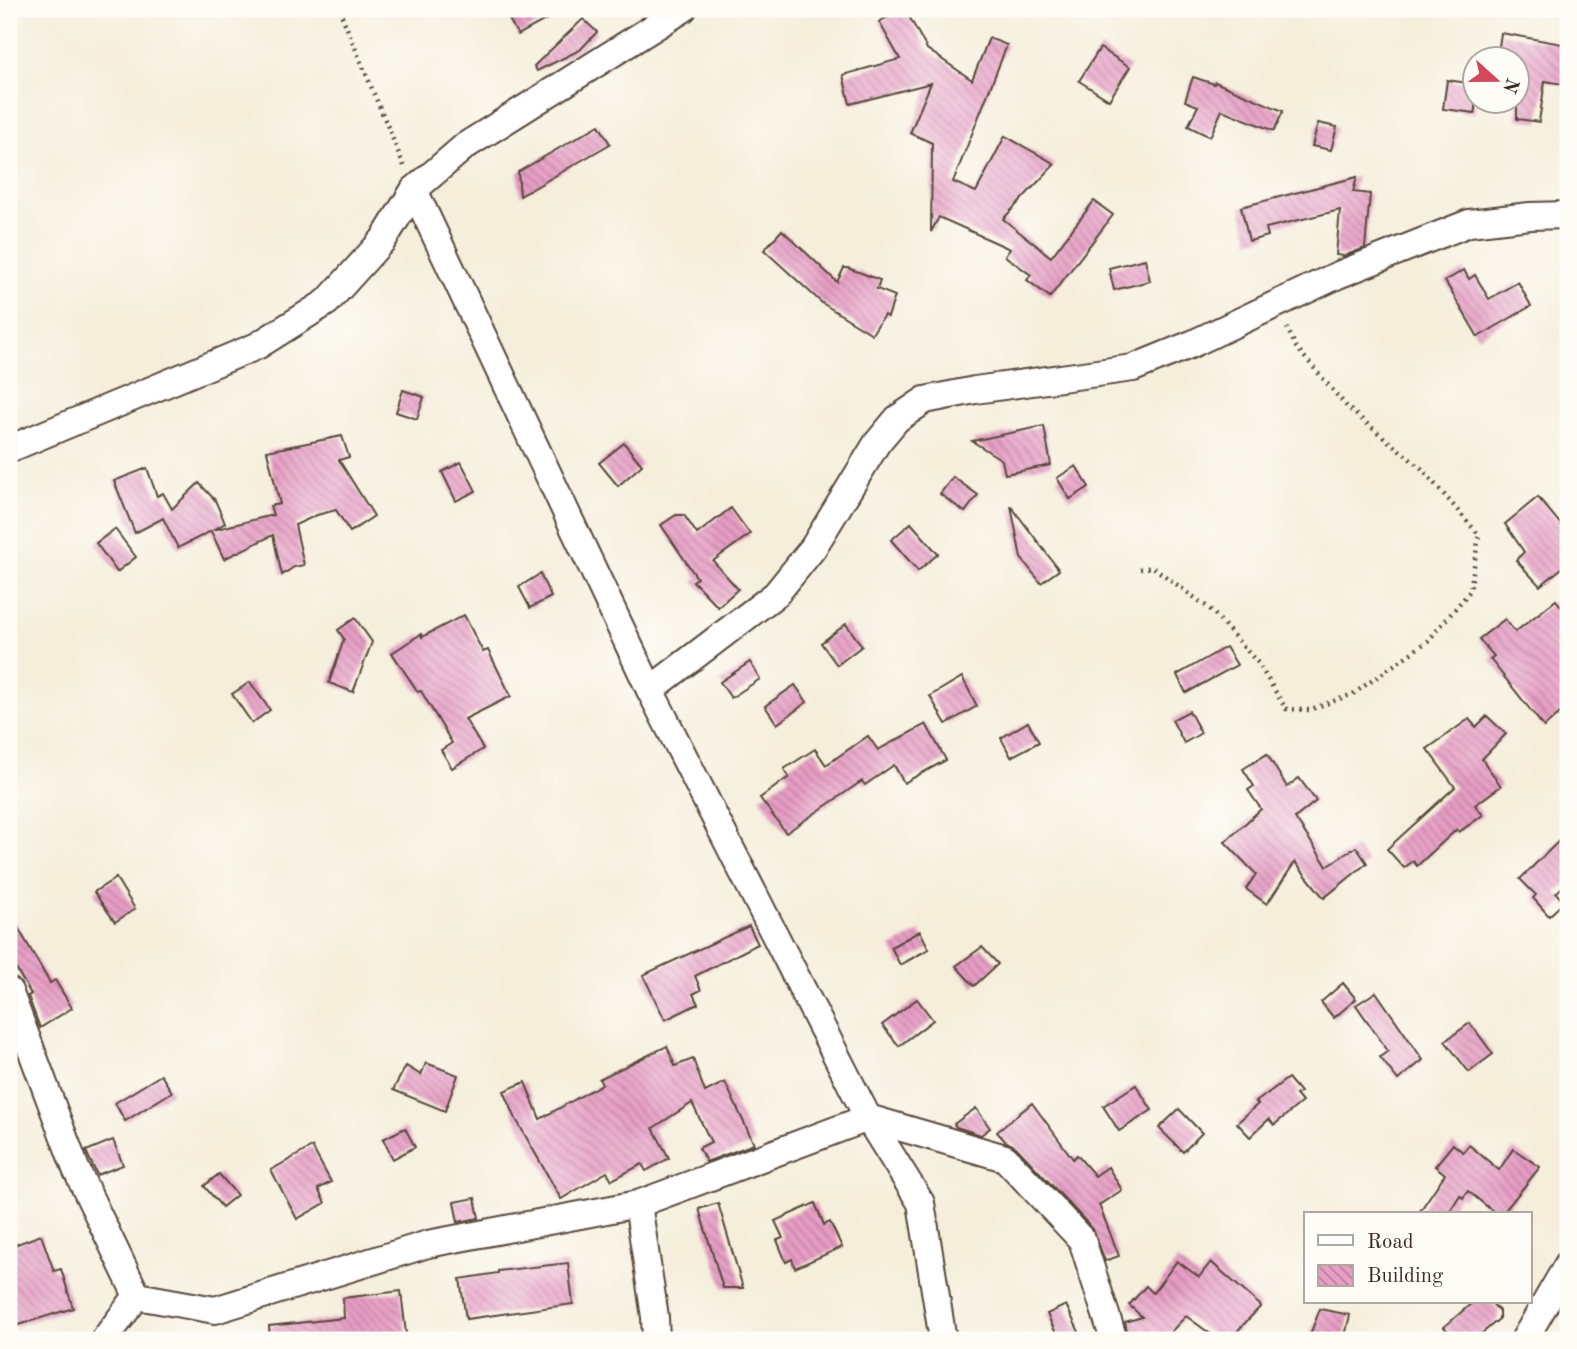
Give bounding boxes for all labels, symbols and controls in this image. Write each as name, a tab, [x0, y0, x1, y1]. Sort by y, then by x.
north arrow	[1462, 46, 1532, 116]
text: N	[1498, 75, 1521, 96]
legend	[1304, 1212, 1532, 1304]
text: Road	[1367, 1232, 1414, 1253]
text: Building	[1367, 1266, 1444, 1287]

